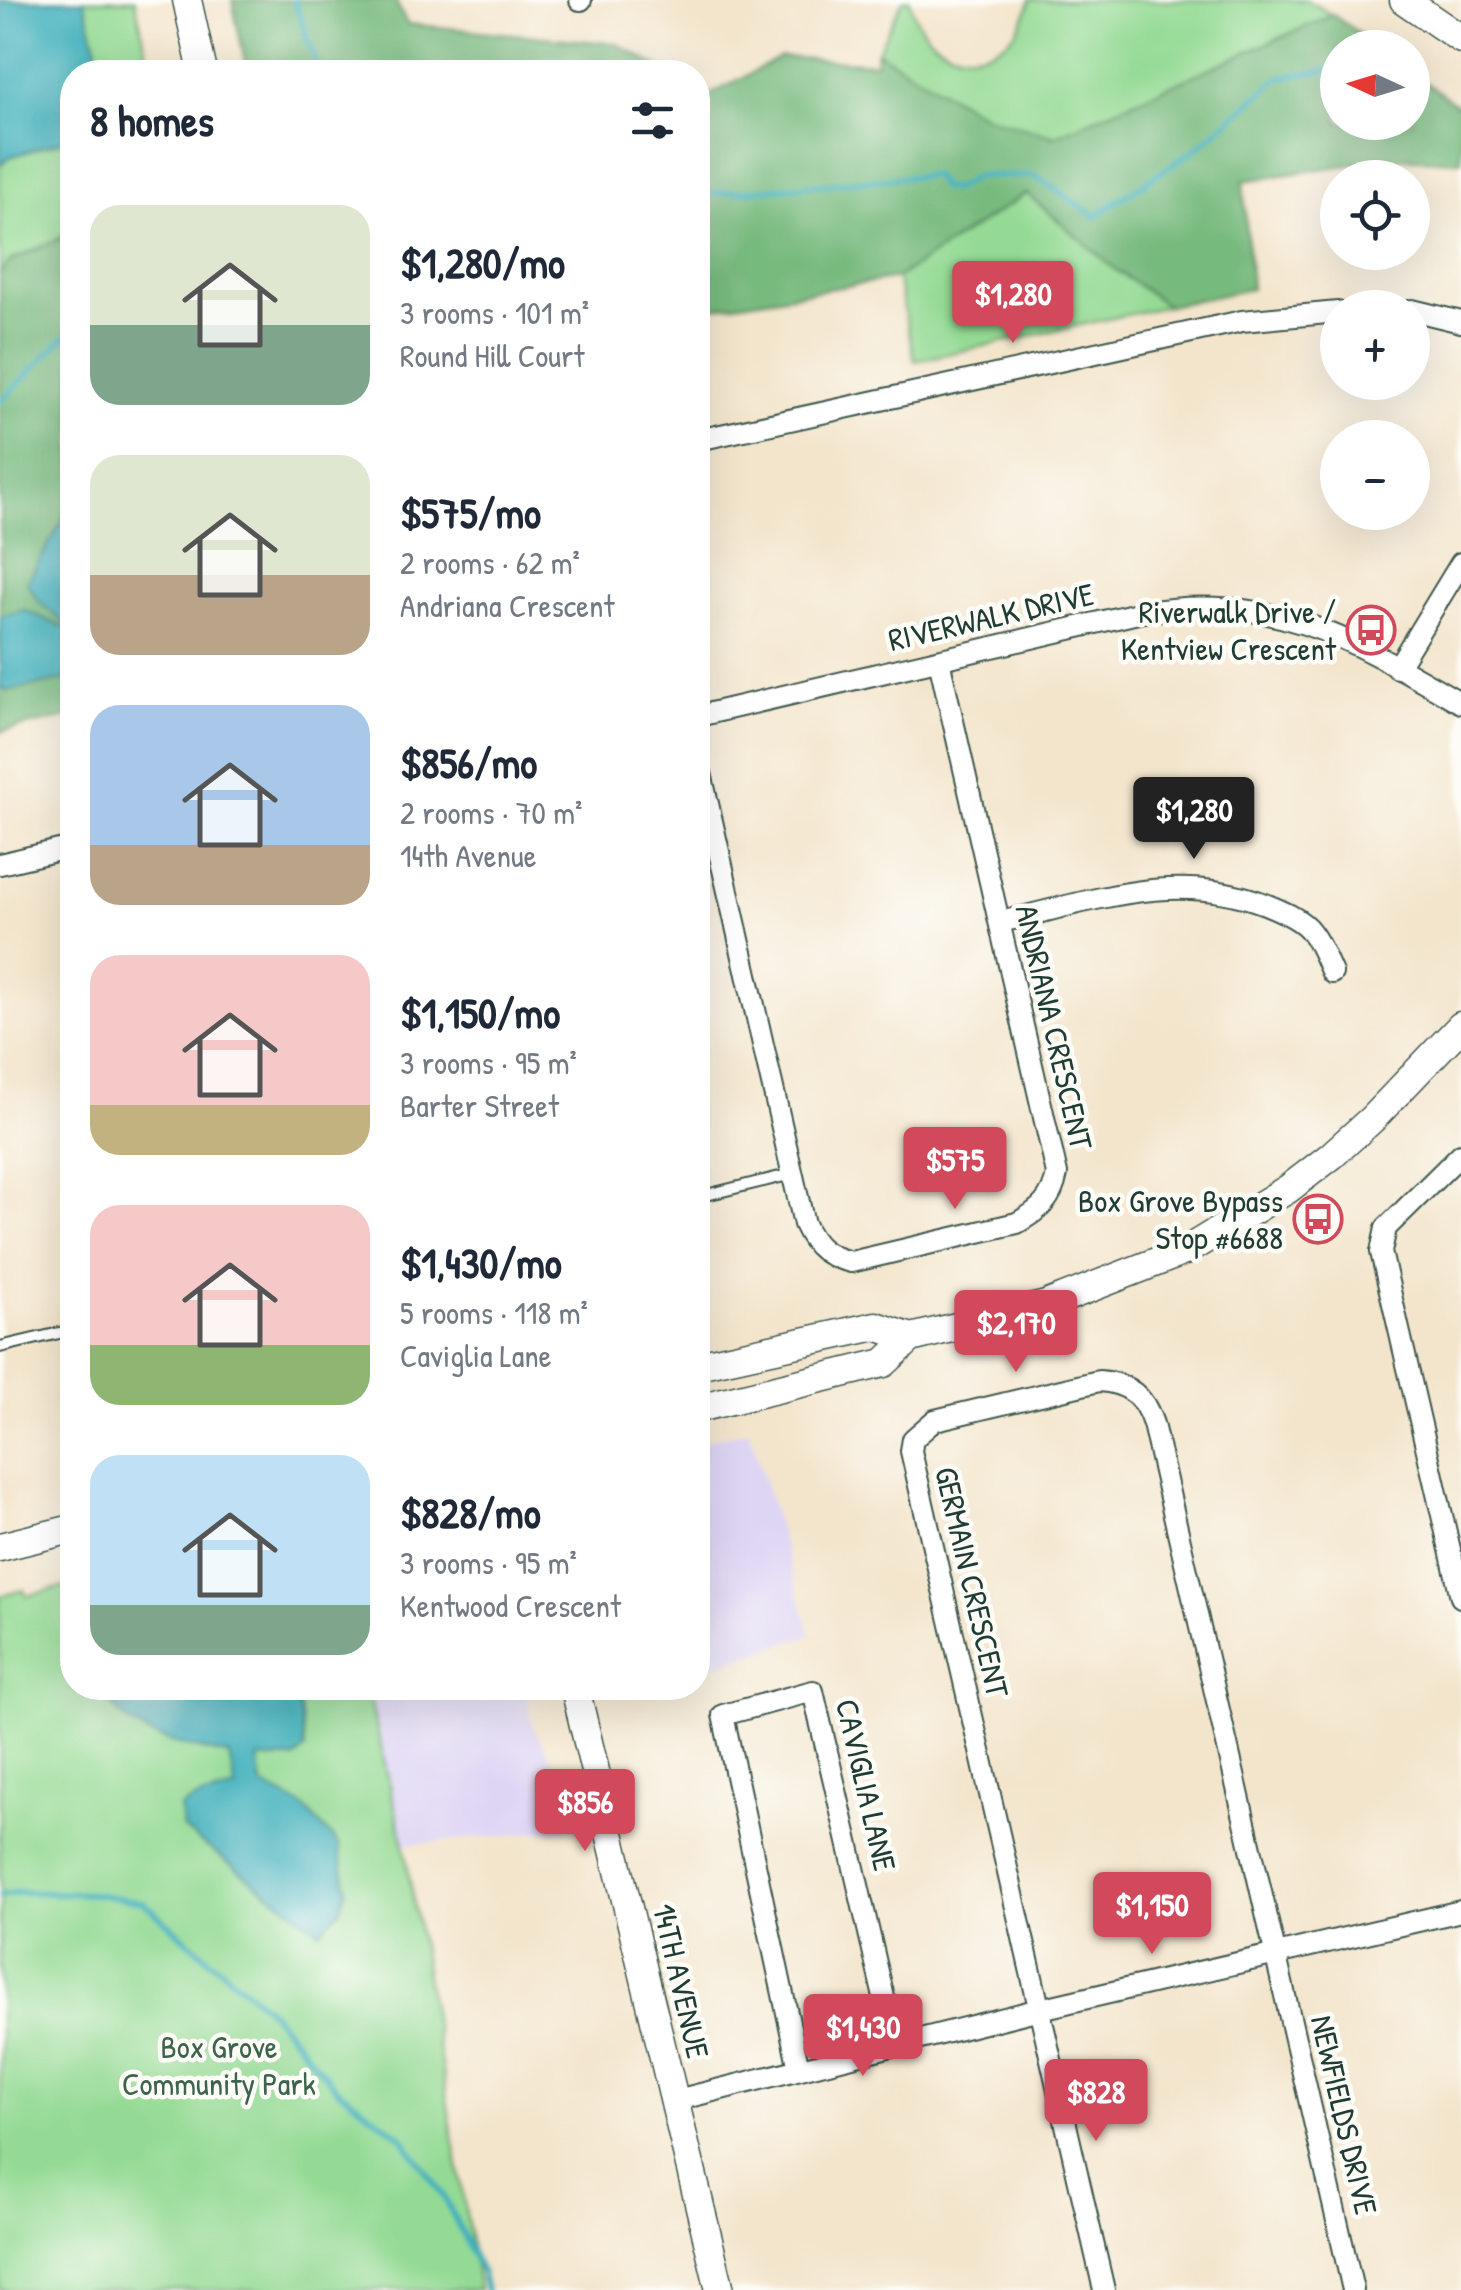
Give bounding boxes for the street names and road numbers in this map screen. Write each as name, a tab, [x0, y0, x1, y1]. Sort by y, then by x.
street label: RIVERWALK DRIVE	[884, 572, 1098, 661]
street label: ANDRIANA CRESCENT	[1005, 900, 1104, 1155]
street label: GERMAIN CRESCENT	[925, 1462, 1020, 1702]
street label: CAVIGLIA LANE	[826, 1695, 907, 1875]
street label: 14TH AVENUE	[643, 1899, 720, 2062]
street label: NEWFIELDS DRIVE	[1301, 2011, 1388, 2219]

